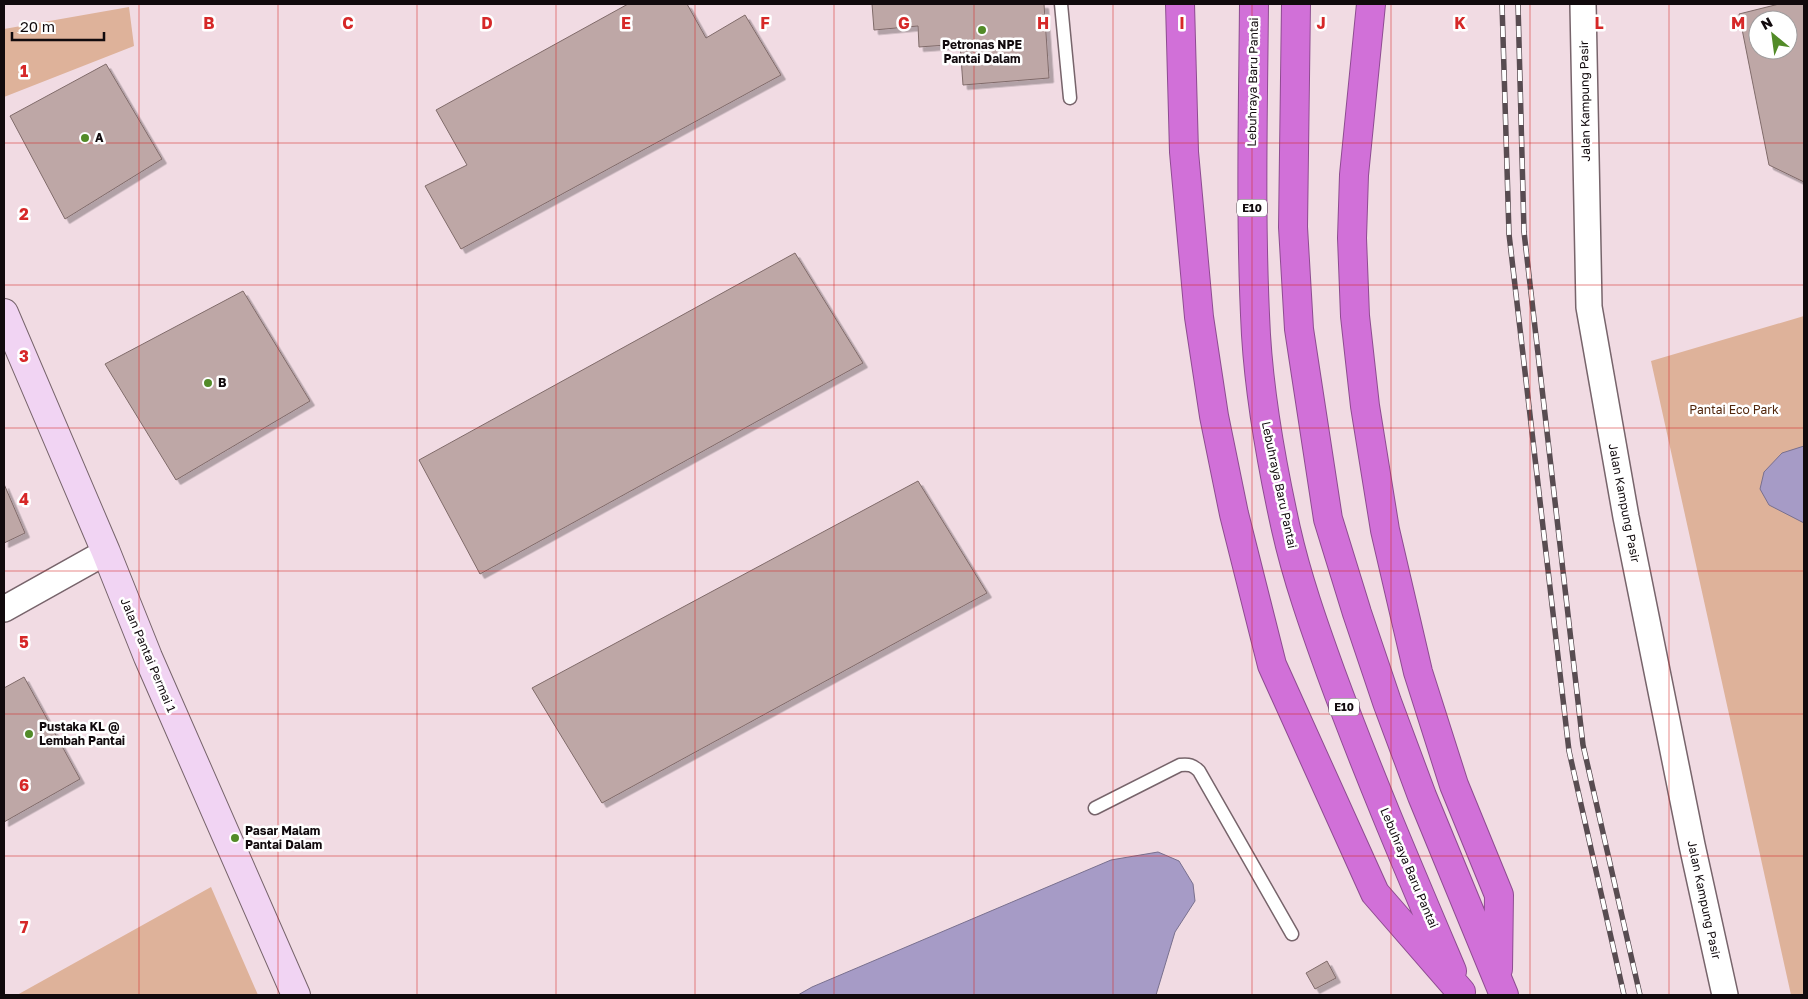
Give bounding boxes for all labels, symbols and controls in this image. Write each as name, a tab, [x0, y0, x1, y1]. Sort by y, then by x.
scale bar	[12, 10, 105, 42]
north arrow	[1748, 10, 1798, 60]
text: B	[203, 13, 215, 33]
text: C	[342, 13, 354, 33]
text: D	[481, 13, 493, 33]
text: E	[621, 13, 631, 33]
text: F	[760, 13, 770, 33]
text: G	[898, 13, 910, 33]
text: H	[1037, 13, 1049, 33]
text: I	[1179, 13, 1185, 33]
text: J	[1316, 13, 1326, 33]
text: K	[1454, 13, 1466, 33]
text: L	[1594, 13, 1604, 33]
text: M	[1731, 13, 1745, 33]
text: N	[1758, 13, 1775, 33]
text: 20 m	[20, 17, 55, 35]
street label: Lebuhraya Baru Pantai	[1244, 17, 1261, 147]
marker: Petronas NPE Pantai Dalam	[976, 24, 988, 36]
place label: Petronas NPE Pantai Dalam	[942, 37, 1022, 66]
street label: Jalan Kampung Pasir	[1576, 40, 1593, 162]
text: 1	[20, 61, 28, 81]
place label: A	[95, 130, 104, 145]
marker: A	[79, 132, 91, 144]
road number: E10	[1237, 200, 1267, 217]
text: 2	[19, 204, 29, 224]
text: 3	[19, 346, 29, 366]
place label: B	[218, 375, 227, 390]
marker: B	[202, 377, 214, 389]
park label: Pantai Eco Park	[1689, 402, 1779, 417]
street label: Lebuhraya Baru Pantai	[1259, 420, 1300, 550]
street label: Jalan Kampung Pasir	[1606, 442, 1643, 564]
text: 4	[19, 489, 29, 509]
street label: Jalan Pantai Permai 1	[118, 595, 179, 714]
text: 5	[19, 632, 29, 652]
road number: E10	[1329, 699, 1359, 716]
place label: Pustaka KL @ Lembah Pantai	[39, 719, 125, 748]
marker: Pustaka KL @ Lembah Pantai	[23, 728, 35, 740]
text: 6	[19, 775, 29, 795]
street label: Lebuhraya Baru Pantai	[1377, 805, 1442, 930]
place label: Pasar Malam Pantai Dalam	[245, 823, 322, 852]
marker: Pasar Malam Pantai Dalam	[229, 832, 241, 844]
street label: Jalan Kampung Pasir	[1685, 839, 1724, 961]
text: 7	[20, 917, 29, 937]

